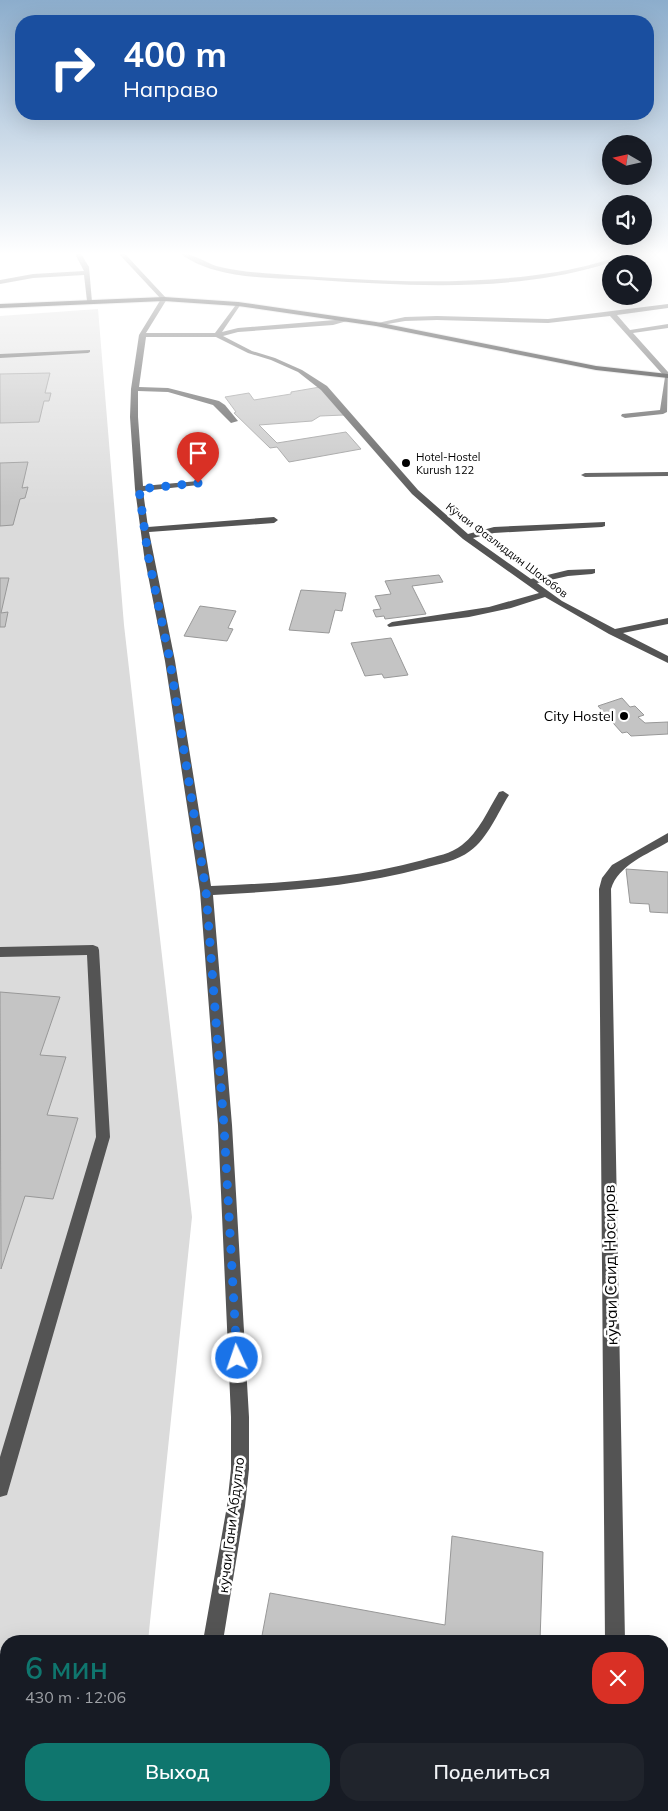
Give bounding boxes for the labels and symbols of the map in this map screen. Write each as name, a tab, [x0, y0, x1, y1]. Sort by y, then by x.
north arrow	[602, 135, 652, 185]
pin	[177, 432, 219, 483]
place label: Hotel-Hostel Kurush 122	[416, 450, 480, 477]
marker: Hotel-Hostel Kurush 122	[400, 457, 412, 469]
street label: Кӯчаи Фазлиддин Шахобов	[443, 499, 571, 601]
place label: City Hostel	[544, 707, 614, 725]
marker: City Hostel	[618, 710, 630, 722]
street label: кӯчаи Саид Носиров	[599, 1184, 621, 1346]
position arrow	[210, 1331, 262, 1383]
street label: кӯчаи Гани Абдулло	[214, 1456, 248, 1594]

